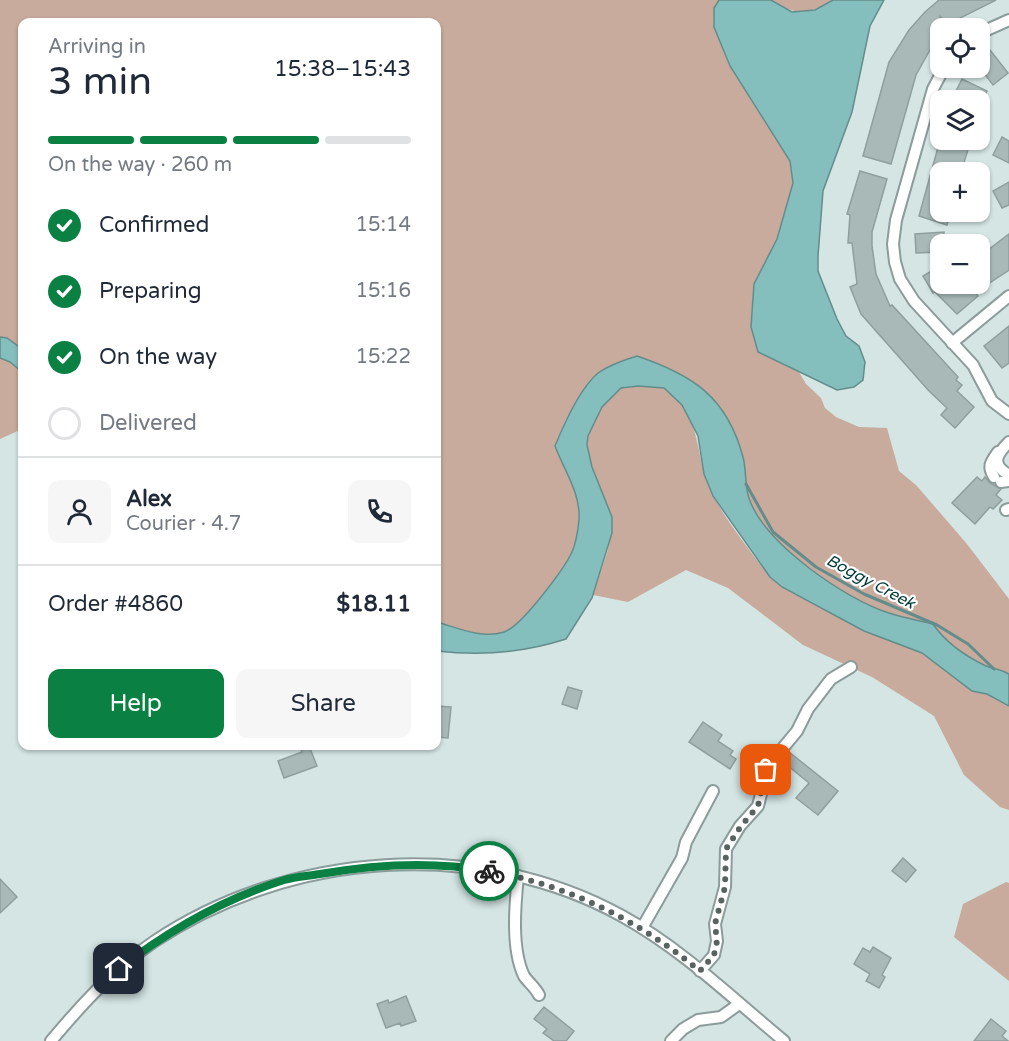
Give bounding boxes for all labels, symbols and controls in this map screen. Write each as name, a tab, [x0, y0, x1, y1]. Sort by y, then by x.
map controls	[930, 18, 990, 294]
button: locate	[930, 18, 990, 78]
text: Arriving in	[48, 35, 146, 59]
text: 15:38–15:43	[274, 56, 411, 82]
text: 3 min	[48, 58, 152, 105]
button: layers	[930, 90, 990, 150]
text: On the way · 260 m	[48, 153, 232, 177]
button: +	[930, 162, 990, 222]
icon: check	[48, 209, 81, 242]
text: Confirmed	[99, 212, 209, 238]
text: 15:14	[356, 213, 411, 237]
button: −	[930, 234, 990, 294]
icon: check	[48, 275, 81, 308]
text: Preparing	[99, 278, 202, 304]
text: 15:16	[356, 279, 411, 303]
icon: check	[48, 341, 81, 374]
text: On the way	[99, 344, 217, 370]
text: 15:22	[356, 345, 411, 369]
text: Delivered	[99, 410, 197, 436]
button: person	[48, 480, 111, 543]
button: phone	[348, 480, 411, 543]
text: Alex	[126, 486, 172, 512]
text: Courier · 4.7	[126, 512, 241, 536]
water label: Boggy Creek	[823, 550, 919, 614]
text: Order #4860	[48, 591, 183, 617]
text: $18.11	[336, 591, 411, 617]
button: Help	[48, 669, 224, 738]
button: Share	[236, 669, 411, 738]
pin	[740, 744, 791, 795]
icon: bag	[749, 753, 782, 786]
courier	[459, 841, 519, 901]
icon: bike	[473, 855, 506, 888]
pin	[93, 943, 144, 994]
icon: home	[102, 952, 135, 985]

